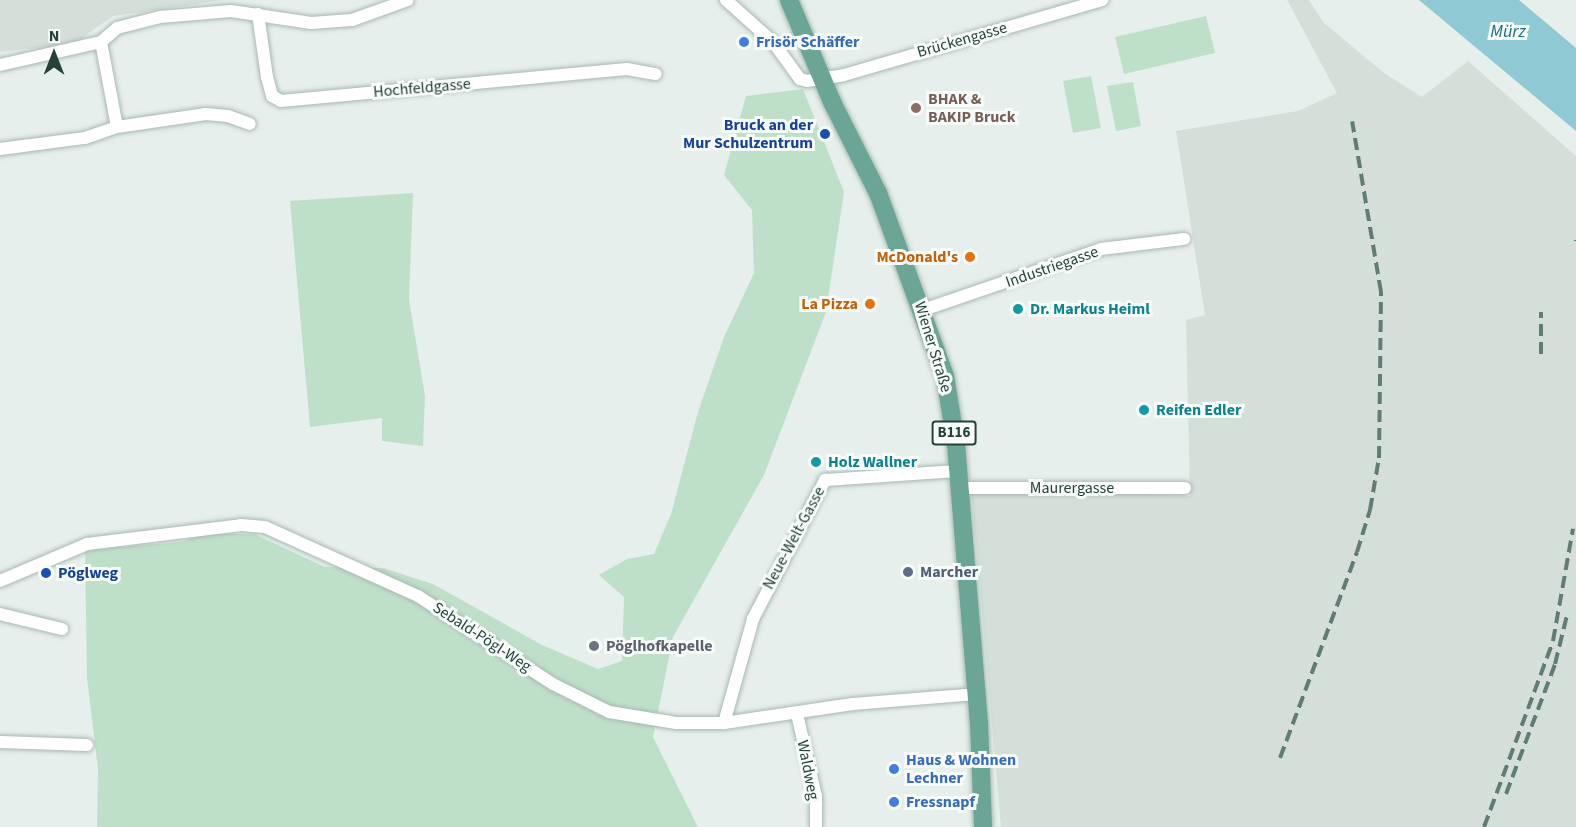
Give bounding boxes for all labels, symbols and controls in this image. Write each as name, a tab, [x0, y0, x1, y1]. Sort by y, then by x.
street label: Brückengasse	[915, 18, 1009, 62]
water label: Mürz	[1490, 21, 1526, 43]
north arrow	[24, 24, 84, 84]
text: N	[49, 25, 59, 47]
place label: Frisör Schäffer	[756, 32, 859, 52]
marker: Frisör Schäffer	[737, 35, 751, 49]
street label: Hochfeldgasse	[372, 74, 472, 102]
place label: BHAK & BAKIP Bruck	[928, 89, 1016, 127]
marker: BHAK & BAKIP Bruck	[909, 101, 923, 115]
place label: Bruck an der Mur Schulzentrum	[683, 115, 813, 153]
marker: Bruck an der Mur Schulzentrum	[818, 127, 832, 141]
street label: Industriegasse	[1003, 242, 1101, 292]
place label: McDonald's	[876, 247, 958, 267]
marker: McDonald's	[963, 250, 977, 264]
place label: La Pizza	[801, 294, 858, 314]
marker: La Pizza	[863, 297, 877, 311]
street label: Wiener Straße	[910, 299, 956, 395]
place label: Dr. Markus Heiml	[1030, 299, 1150, 319]
marker: Dr. Markus Heiml	[1011, 302, 1025, 316]
place label: Reifen Edler	[1156, 400, 1241, 420]
marker: Reifen Edler	[1137, 403, 1151, 417]
road number: B116	[932, 421, 976, 445]
place label: Holz Wallner	[828, 452, 917, 472]
marker: Holz Wallner	[809, 455, 823, 469]
street label: Maurergasse	[1030, 478, 1114, 498]
street label: Neue-Welt-Gasse	[759, 483, 829, 593]
place label: Marcher	[920, 562, 978, 582]
place label: Pöglweg	[58, 563, 118, 583]
marker: Marcher	[901, 565, 915, 579]
marker: Pöglweg	[39, 566, 53, 580]
street label: Sebald-Pögl-Weg	[429, 598, 535, 676]
place label: Pöglhofkapelle	[606, 636, 713, 656]
marker: Pöglhofkapelle	[587, 639, 601, 653]
street label: Waldweg	[793, 738, 823, 802]
place label: Haus & Wohnen Lechner	[906, 750, 1016, 788]
marker: Haus & Wohnen Lechner	[887, 762, 901, 776]
place label: Fressnapf	[906, 792, 975, 812]
marker: Fressnapf	[887, 795, 901, 809]

